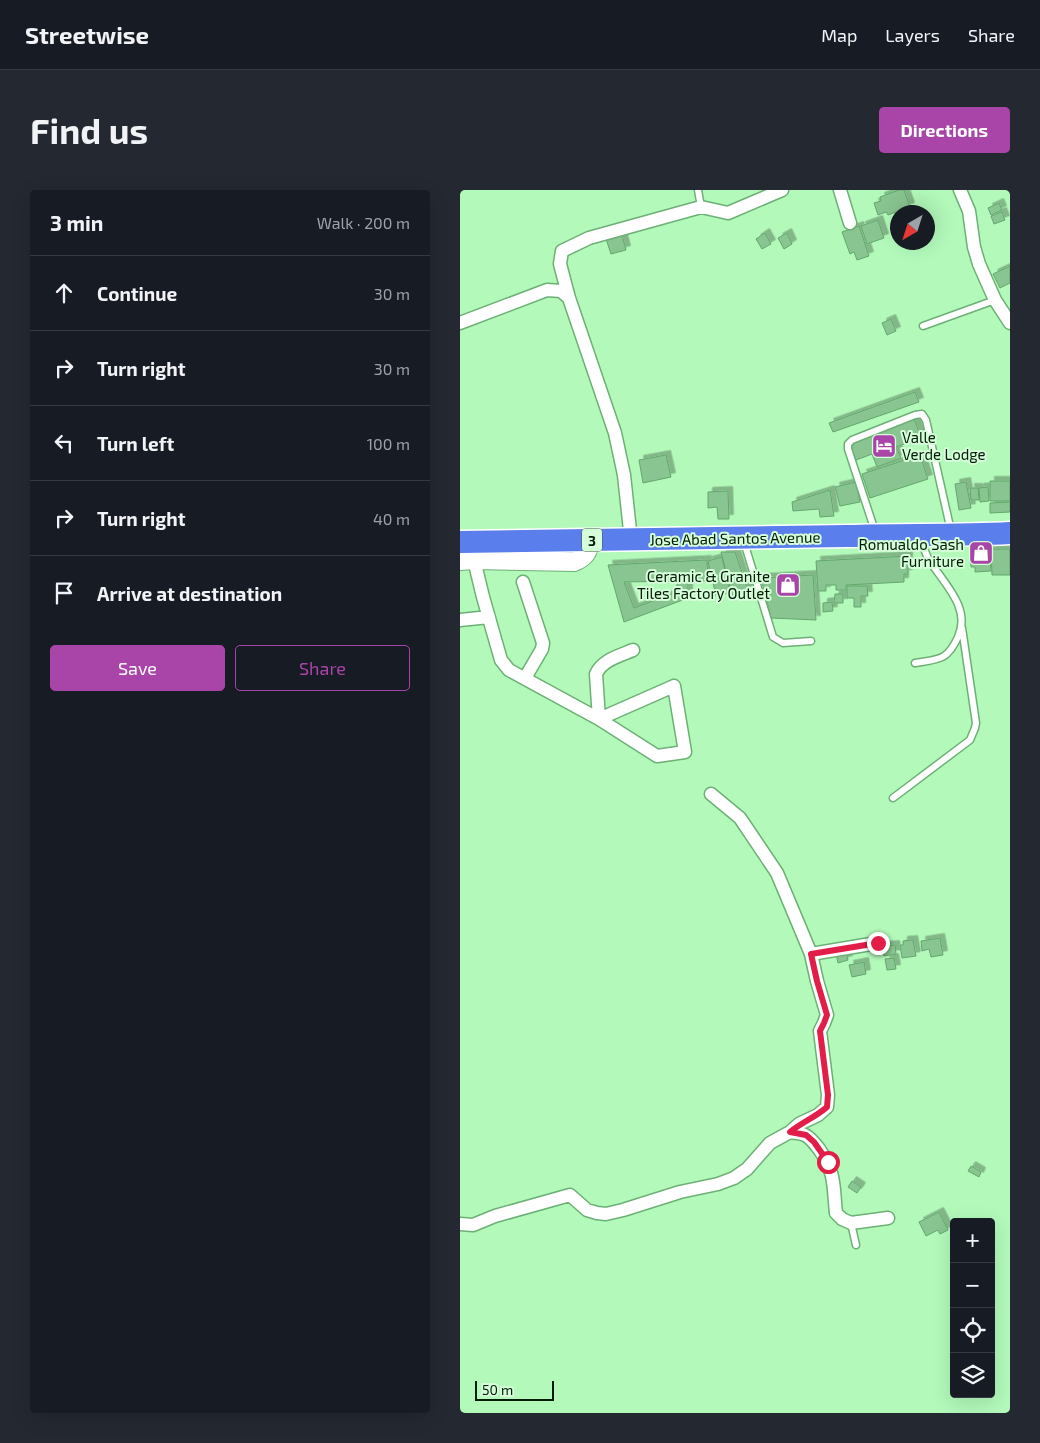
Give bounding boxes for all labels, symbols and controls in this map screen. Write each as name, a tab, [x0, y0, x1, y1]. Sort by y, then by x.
text: Streetwise	[25, 20, 149, 49]
text: Map	[821, 24, 857, 46]
text: Layers	[885, 24, 940, 46]
text: Share	[968, 24, 1015, 46]
button: Directions	[879, 107, 1010, 153]
text: Find us	[30, 109, 148, 151]
north arrow	[890, 205, 935, 250]
text: 3 min	[50, 210, 103, 235]
text: Walk · 200 m	[317, 213, 410, 232]
icon: ahead	[50, 279, 78, 307]
text: Continue	[97, 282, 177, 305]
text: 30 m	[374, 284, 410, 303]
icon: right	[50, 354, 78, 382]
text: Turn right	[97, 357, 185, 380]
text: 30 m	[374, 359, 410, 378]
place label: Valle Verde Lodge	[902, 428, 986, 463]
icon: left	[50, 429, 78, 457]
text: Turn left	[97, 432, 174, 455]
hotel icon: Valle Verde Lodge	[871, 433, 897, 459]
text: 100 m	[367, 434, 410, 453]
icon: right	[50, 504, 78, 532]
text: Turn right	[97, 507, 185, 530]
text: 40 m	[373, 509, 410, 528]
road number: 3	[582, 528, 602, 552]
street label: Jose Abad Santos Avenue	[649, 528, 821, 548]
place label: Romualdo Sash Furniture	[858, 535, 964, 570]
shop icon: Romualdo Sash Furniture	[968, 540, 994, 566]
place label: Ceramic & Granite Tiles Factory Outlet	[637, 567, 770, 602]
shop icon: Ceramic & Granite Tiles Factory Outlet	[775, 572, 801, 598]
icon: arrive	[50, 579, 78, 607]
text: Arrive at destination	[97, 582, 282, 605]
button: Save	[50, 645, 225, 691]
button: Share	[235, 645, 410, 691]
route end	[867, 932, 890, 955]
route start	[817, 1151, 840, 1174]
map controls	[950, 1218, 995, 1398]
button: +	[950, 1218, 995, 1263]
button: −	[950, 1263, 995, 1308]
button: locate	[950, 1308, 995, 1353]
button: layers	[950, 1353, 995, 1398]
scale bar	[475, 1378, 554, 1401]
text: 50 m	[482, 1381, 513, 1398]

